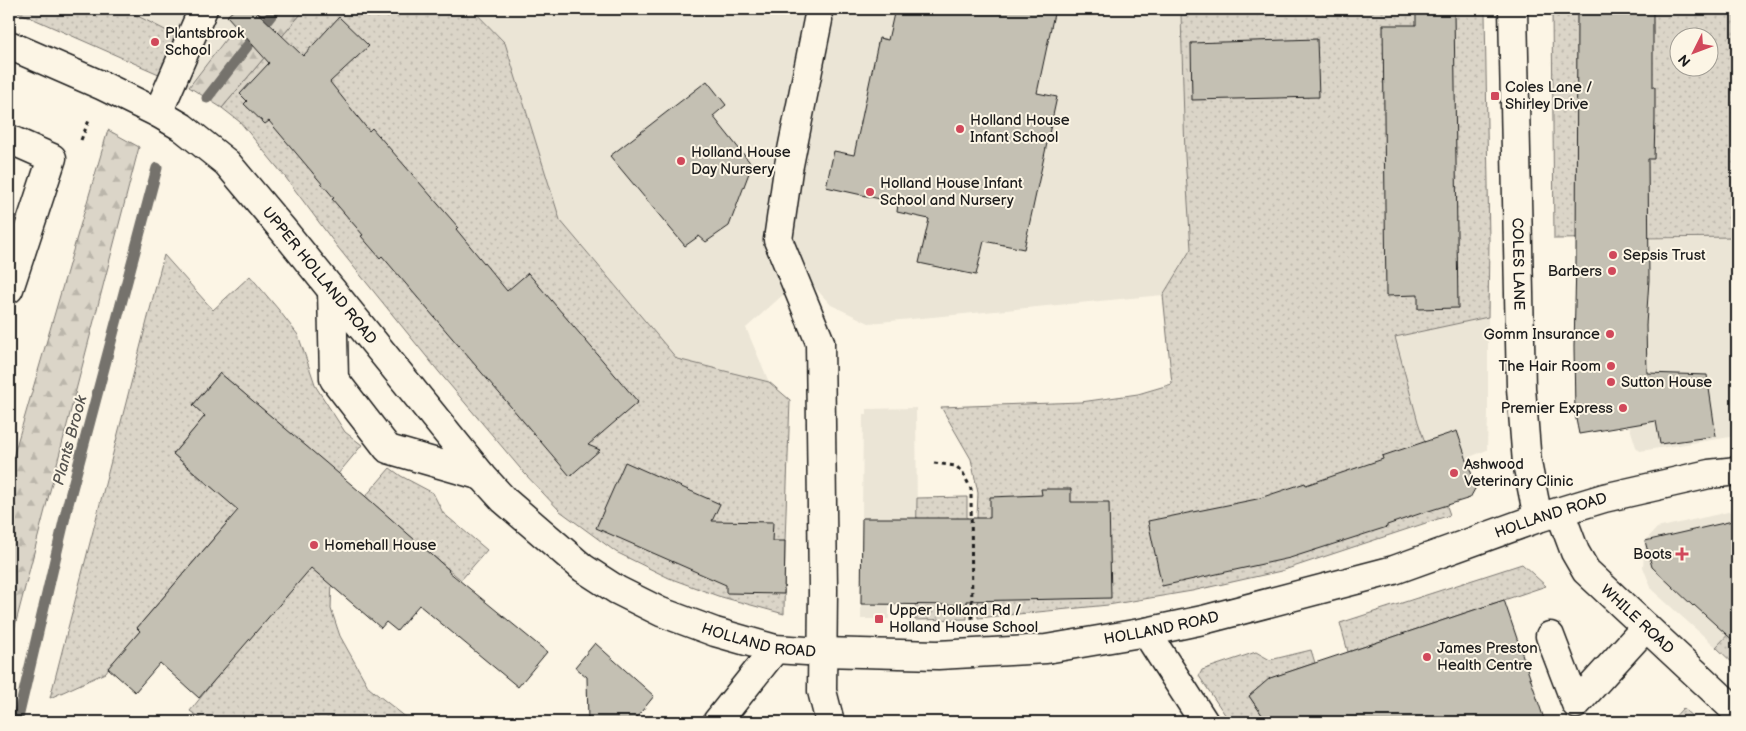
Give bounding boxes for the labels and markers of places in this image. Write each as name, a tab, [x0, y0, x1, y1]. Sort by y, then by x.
place label: Plantsbrook School	[165, 24, 245, 60]
marker: Plantsbrook School	[149, 36, 161, 48]
place label: Coles Lane / Shirley Drive	[1505, 78, 1593, 114]
marker: Coles Lane / Shirley Drive	[1489, 90, 1501, 102]
place label: Holland House Infant School	[970, 111, 1070, 147]
marker: Holland House Infant School	[954, 123, 966, 135]
place label: Holland House Day Nursery	[691, 143, 791, 179]
marker: Holland House Day Nursery	[675, 155, 687, 167]
place label: Holland House Infant School and Nursery	[880, 174, 1023, 210]
marker: Holland House Infant School and Nursery	[864, 186, 876, 198]
place label: Sepsis Trust	[1623, 246, 1706, 265]
marker: Sepsis Trust	[1607, 249, 1619, 261]
place label: Barbers	[1548, 262, 1603, 281]
marker: Barbers	[1606, 265, 1618, 277]
place label: Gomm Insurance	[1484, 325, 1600, 344]
marker: Gomm Insurance	[1604, 328, 1616, 340]
place label: The Hair Room	[1499, 357, 1601, 376]
marker: The Hair Room	[1605, 360, 1617, 372]
place label: Sutton House	[1621, 373, 1712, 392]
marker: Sutton House	[1605, 376, 1617, 388]
place label: Premier Express	[1501, 399, 1614, 418]
marker: Premier Express	[1617, 402, 1629, 414]
place label: Ashwood Veterinary Clinic	[1464, 455, 1573, 491]
marker: Ashwood Veterinary Clinic	[1448, 467, 1460, 479]
place label: Homehall House	[324, 536, 436, 555]
marker: Homehall House	[308, 539, 320, 551]
place label: Boots	[1633, 545, 1673, 564]
marker: Boots	[1676, 548, 1688, 560]
place label: Upper Holland Rd / Holland House School	[889, 601, 1038, 637]
marker: Upper Holland Rd / Holland House School	[873, 613, 885, 625]
place label: James Preston Health Centre	[1437, 639, 1538, 675]
marker: James Preston Health Centre	[1421, 651, 1433, 663]

